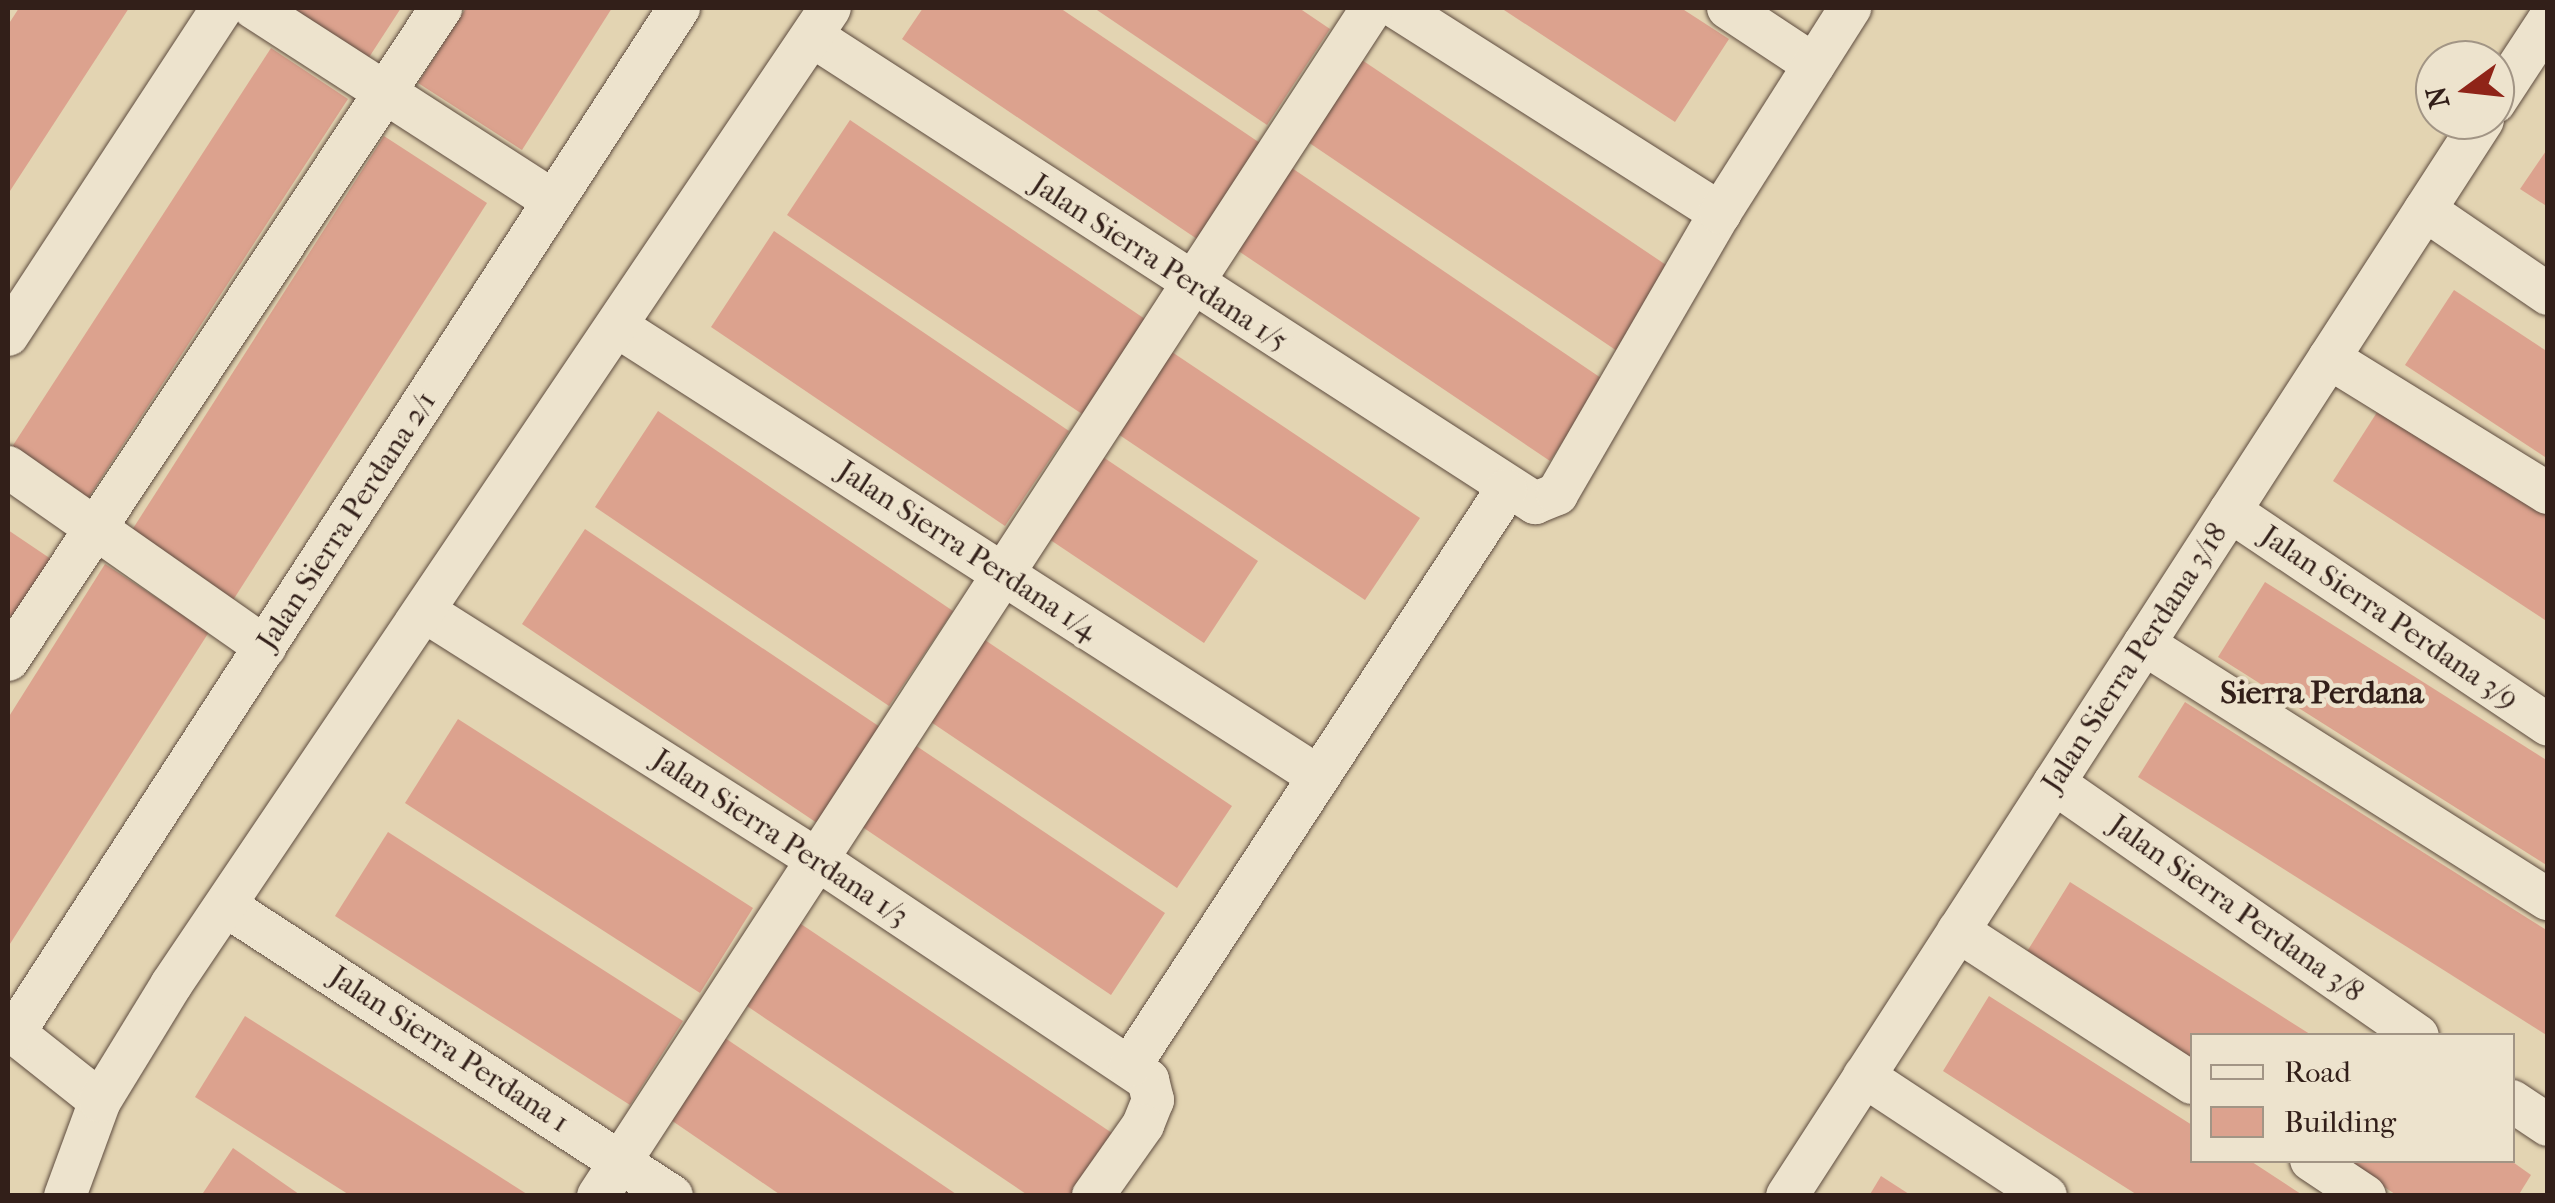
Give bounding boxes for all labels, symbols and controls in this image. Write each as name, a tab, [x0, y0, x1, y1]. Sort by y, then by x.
north arrow	[2415, 40, 2515, 140]
text: N	[2419, 83, 2456, 112]
street label: Jalan Sierra Perdana 1/5	[1024, 167, 1294, 359]
street label: Jalan Sierra Perdana 2/1	[250, 385, 444, 657]
street label: Jalan Sierra Perdana 1/4	[830, 453, 1104, 649]
street label: Jalan Sierra Perdana 3/18	[2035, 517, 2235, 799]
street label: Jalan Sierra Perdana 3/9	[2253, 518, 2525, 718]
district label: Sierra Perdana	[2220, 674, 2424, 712]
street label: Jalan Sierra Perdana 1/3	[645, 742, 915, 934]
street label: Jalan Sierra Perdana 3/8	[2102, 808, 2370, 1010]
street label: Jalan Sierra Perdana 1	[322, 959, 576, 1141]
legend	[2190, 1033, 2515, 1163]
text: Road	[2284, 1055, 2351, 1090]
text: Building	[2284, 1105, 2396, 1140]

